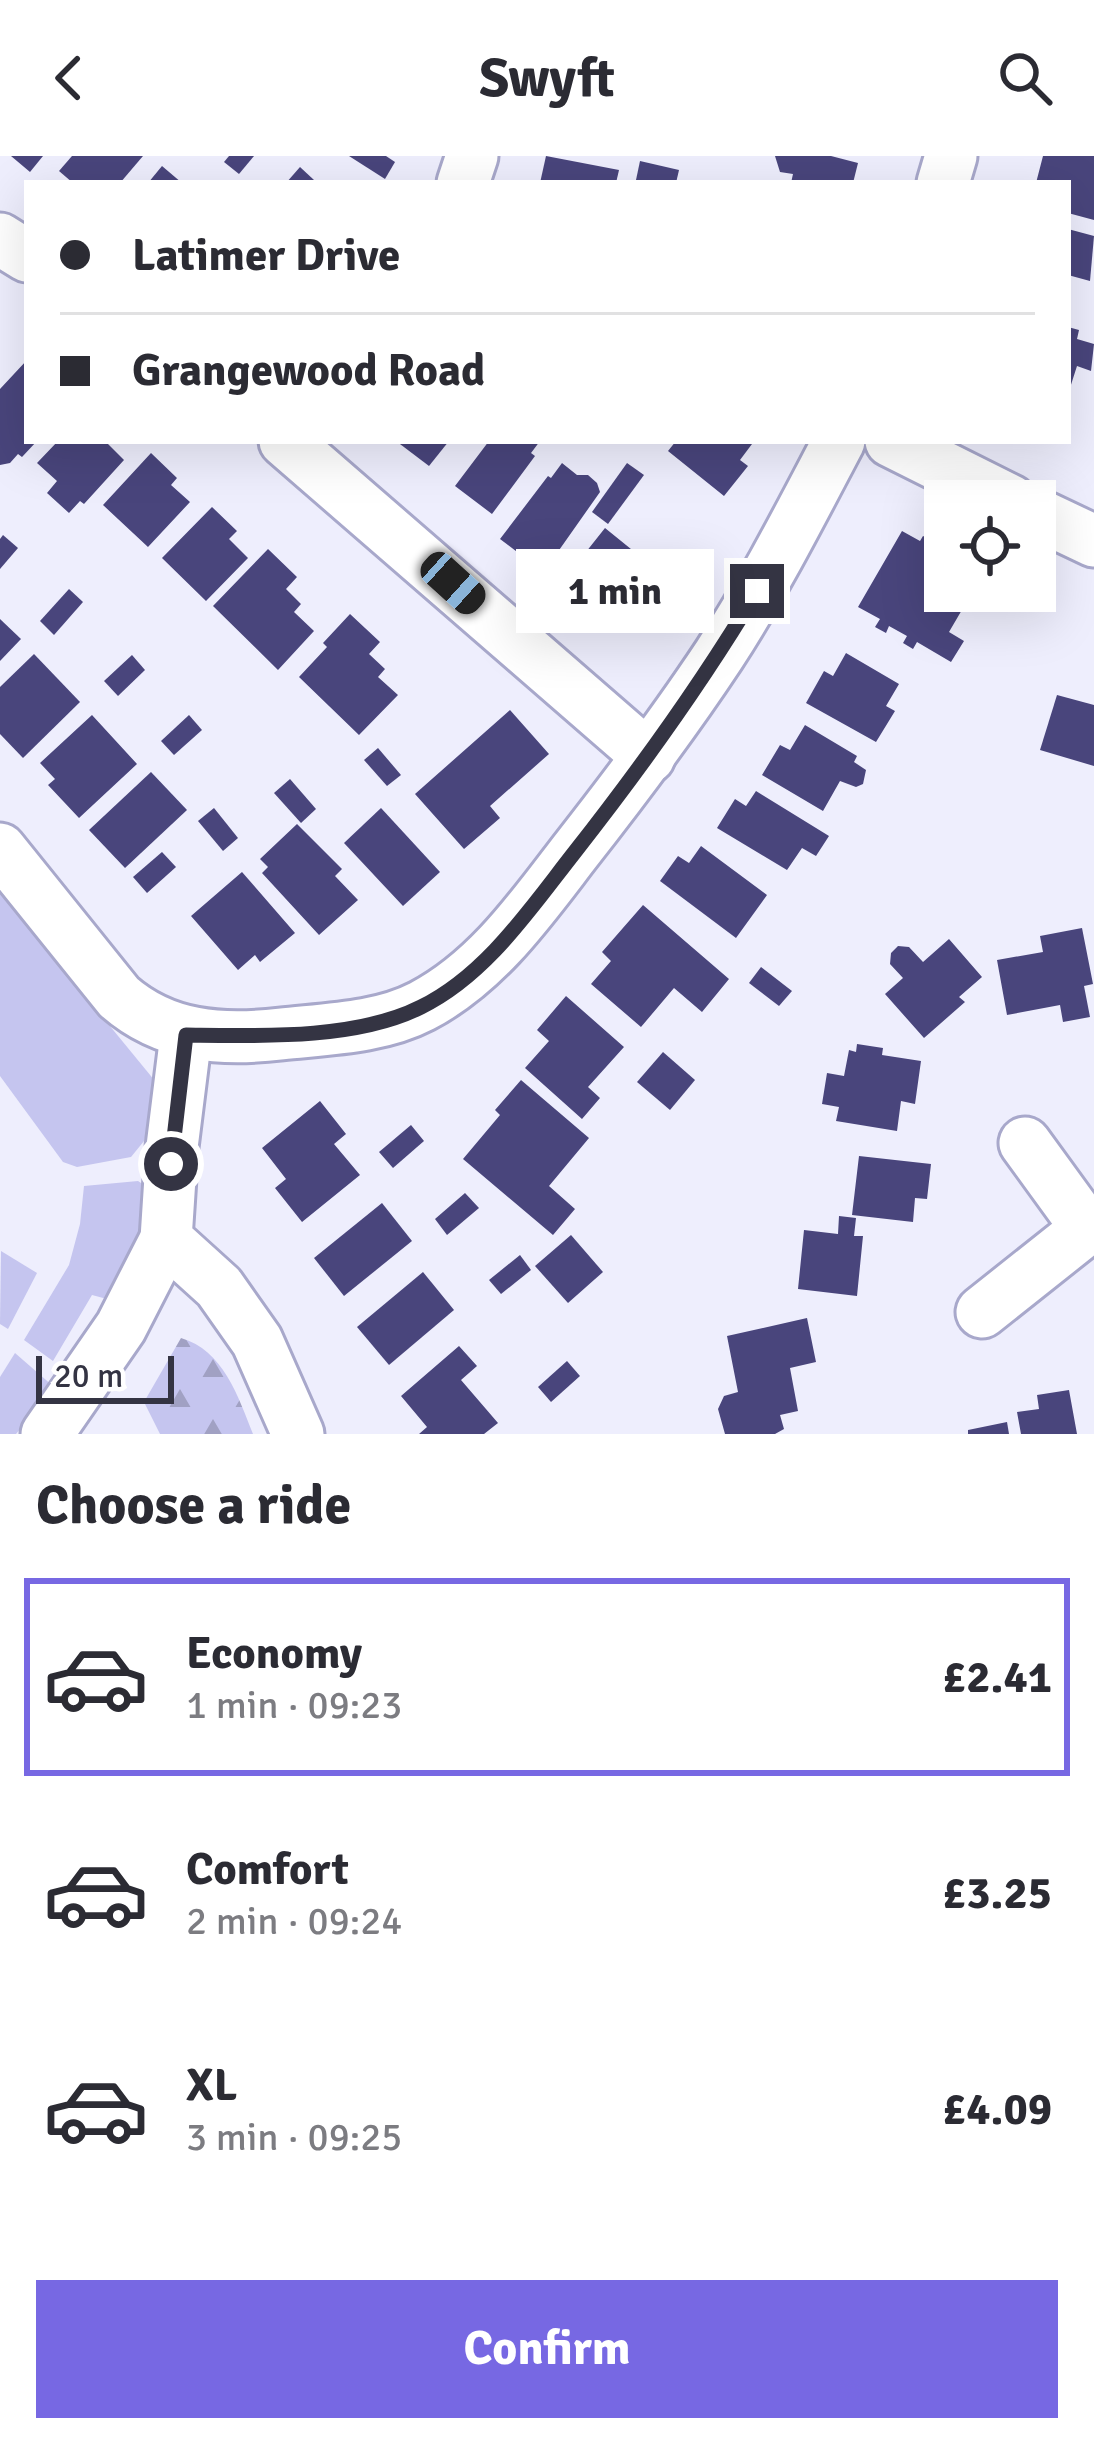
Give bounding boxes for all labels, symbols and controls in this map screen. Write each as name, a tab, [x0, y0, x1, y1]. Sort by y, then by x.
icon: back	[36, 45, 102, 111]
text: Swyft	[479, 45, 615, 112]
icon: search	[992, 45, 1058, 111]
text: Latimer Drive	[132, 228, 400, 283]
text: Grangewood Road	[132, 343, 485, 398]
map controls	[924, 480, 1056, 612]
button: locate	[924, 480, 1056, 612]
car	[414, 546, 492, 620]
callout: 1 min	[517, 549, 715, 633]
route end	[730, 564, 784, 618]
text: 1 min	[568, 567, 662, 615]
route start	[144, 1137, 198, 1191]
scale bar	[36, 1350, 174, 1403]
text: 20 m	[54, 1356, 123, 1397]
text: Choose a ride	[36, 1472, 351, 1539]
icon: car	[42, 1623, 150, 1731]
text: Economy	[186, 1626, 362, 1681]
text: £2.41	[942, 1650, 1052, 1705]
text: 1 min · 09:23	[186, 1681, 402, 1729]
icon: car	[42, 1839, 150, 1947]
text: Comfort	[186, 1842, 349, 1897]
text: £3.25	[942, 1866, 1052, 1921]
text: 2 min · 09:24	[186, 1897, 402, 1945]
icon: car	[42, 2055, 150, 2163]
text: XL	[186, 2058, 237, 2113]
text: £4.09	[942, 2082, 1052, 2137]
text: 3 min · 09:25	[186, 2113, 402, 2161]
button: Confirm	[36, 2280, 1058, 2418]

